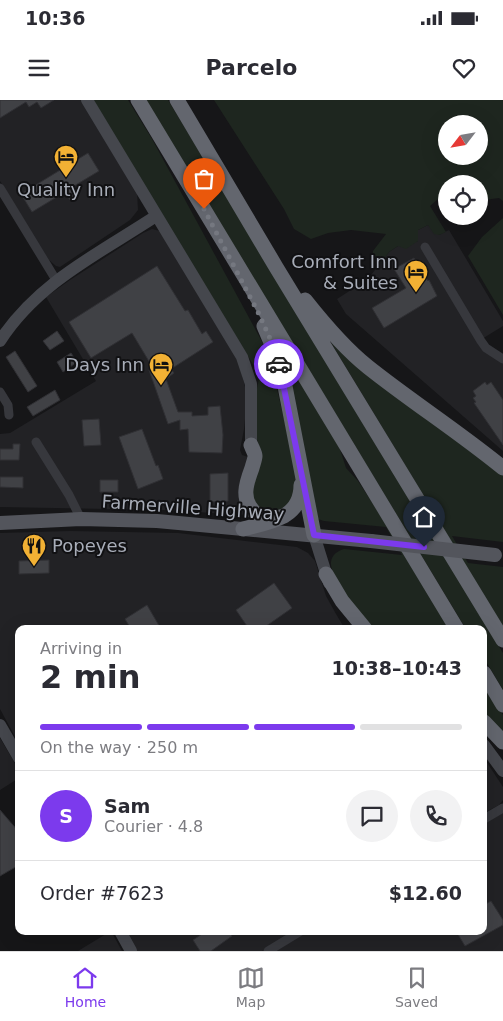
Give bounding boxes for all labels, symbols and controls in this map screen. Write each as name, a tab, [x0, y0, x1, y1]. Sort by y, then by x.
text: 10:36	[25, 7, 85, 29]
icon: menu	[25, 54, 53, 82]
icon: heart	[450, 54, 478, 82]
text: Parcelo	[206, 55, 297, 80]
north arrow	[438, 115, 488, 165]
map controls	[438, 115, 488, 225]
hotel icon: Quality Inn	[53, 144, 79, 178]
pin	[183, 158, 225, 209]
icon: bag	[190, 165, 218, 193]
button: locate	[438, 175, 488, 225]
place label: Quality Inn	[17, 179, 115, 200]
place label: Comfort Inn & Suites	[291, 251, 398, 293]
hotel icon: Comfort Inn & Suites	[403, 259, 429, 293]
courier	[254, 339, 304, 389]
icon: car	[265, 350, 293, 378]
hotel icon: Days Inn	[148, 352, 174, 386]
place label: Days Inn	[65, 354, 144, 375]
street label: Farmerville Highway	[101, 491, 285, 524]
pin	[403, 496, 445, 547]
icon: home	[410, 503, 438, 531]
restaurant icon: Popeyes	[21, 533, 47, 567]
place label: Popeyes	[52, 535, 127, 556]
text: Arriving in	[40, 639, 122, 658]
text: 10:38–10:43	[332, 657, 462, 679]
text: 2 min	[40, 658, 141, 696]
text: On the way · 250 m	[40, 738, 198, 757]
button: chat	[346, 790, 398, 842]
button: phone	[410, 790, 462, 842]
text: Sam	[104, 795, 150, 817]
text: S	[59, 805, 73, 827]
text: Courier · 4.8	[104, 817, 203, 836]
text: Order #7623	[40, 882, 164, 904]
text: $12.60	[389, 882, 462, 904]
tab: Home	[65, 964, 106, 1010]
tab: Map	[236, 964, 265, 1010]
tab: Saved	[395, 964, 438, 1010]

